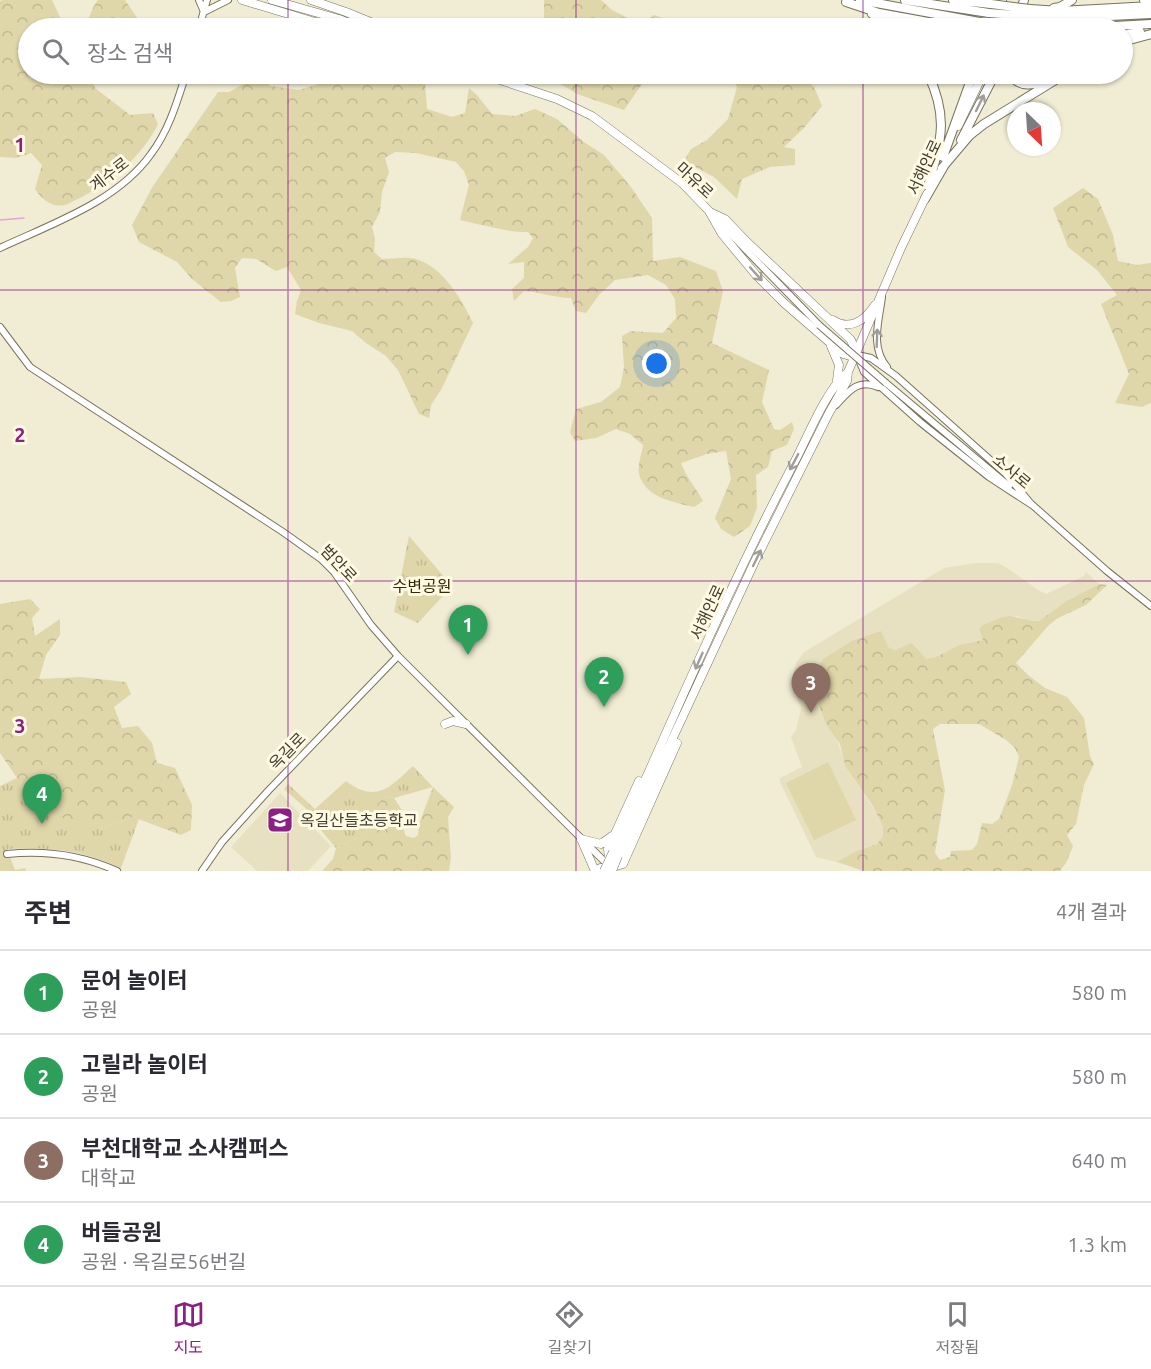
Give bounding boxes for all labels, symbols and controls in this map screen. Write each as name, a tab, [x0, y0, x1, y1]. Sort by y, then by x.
search box	[18, 18, 1133, 84]
icon: search	[39, 35, 72, 68]
text: 장소 검색	[87, 40, 173, 65]
one-way arrow	[975, 95, 986, 113]
north arrow	[1007, 102, 1061, 156]
text: 1	[14, 133, 26, 156]
street label: 서해안로	[903, 136, 945, 197]
street label: 계수로	[86, 153, 132, 195]
street label: 마유로	[673, 158, 717, 202]
one-way arrow	[749, 267, 763, 282]
one-way arrow	[872, 329, 883, 349]
your location	[642, 349, 671, 378]
text: 2	[14, 423, 26, 446]
street label: 소사로	[989, 450, 1035, 492]
one-way arrow	[788, 453, 799, 471]
street label: 범안로	[317, 541, 361, 585]
one-way arrow	[752, 549, 764, 567]
park label: 수변공원	[393, 577, 451, 595]
street label: 서해안로	[686, 581, 728, 642]
pin: 1	[448, 606, 488, 655]
one-way arrow	[693, 652, 704, 670]
pin: 2	[584, 658, 624, 707]
pin: 3	[792, 664, 830, 713]
text: 3	[14, 714, 26, 737]
street label: 옥길로	[265, 729, 309, 773]
pin: 4	[22, 774, 62, 824]
school or university icon: 옥길산들초등학교	[265, 805, 295, 835]
place label: 옥길산들초등학교	[300, 811, 418, 829]
text: 주변	[24, 898, 72, 927]
text: 4개 결과	[1056, 900, 1127, 923]
text: 문어 놀이터	[81, 967, 187, 992]
text: 1	[38, 981, 49, 1004]
text: 580 m	[1071, 981, 1127, 1004]
text: 공원	[81, 998, 118, 1021]
text: 고릴라 놀이터	[81, 1051, 208, 1076]
text: 2	[38, 1065, 49, 1088]
text: 580 m	[1071, 1065, 1127, 1088]
text: 공원	[81, 1082, 118, 1105]
text: 부천대학교 소사캠퍼스	[81, 1135, 289, 1160]
text: 3	[38, 1149, 49, 1172]
text: 640 m	[1071, 1149, 1127, 1172]
text: 대학교	[81, 1166, 136, 1189]
text: 버들공원	[81, 1219, 162, 1244]
text: 4	[38, 1233, 49, 1256]
text: 1.3 km	[1068, 1233, 1127, 1256]
text: 공원 · 옥길로56번길	[81, 1250, 246, 1273]
tab: 지도	[172, 1298, 205, 1358]
tab: 길찾기	[548, 1298, 592, 1358]
tab: 저장됨	[935, 1298, 979, 1358]

